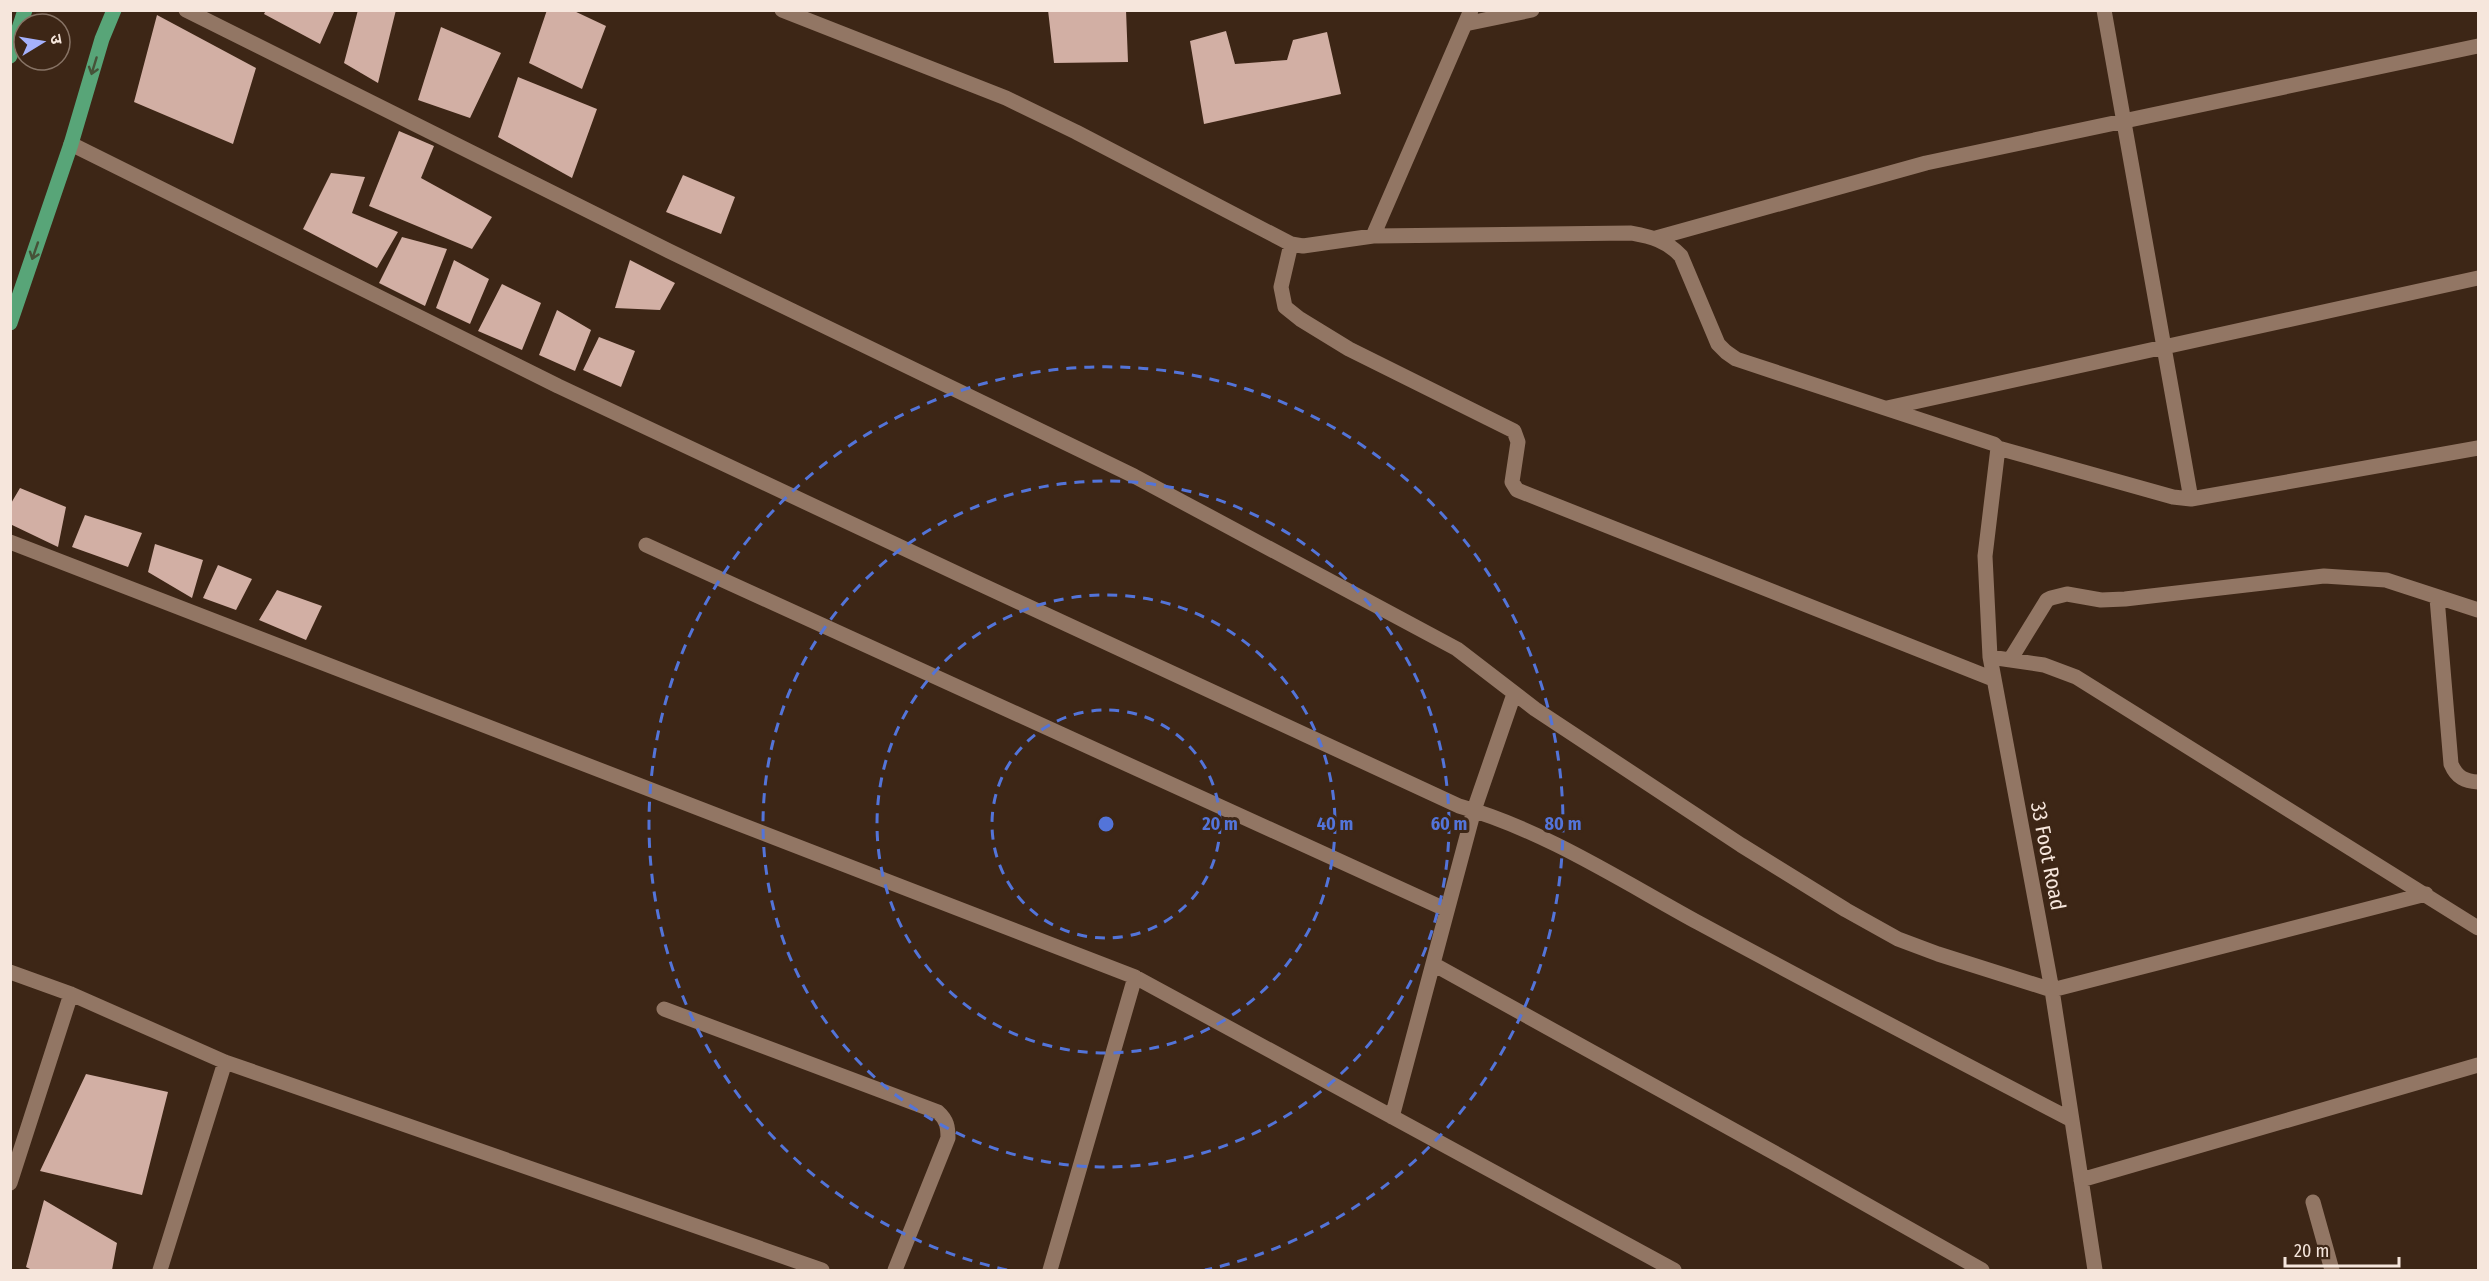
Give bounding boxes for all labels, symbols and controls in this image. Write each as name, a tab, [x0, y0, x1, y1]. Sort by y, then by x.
north arrow	[12, 12, 72, 72]
text: उ	[46, 33, 67, 46]
one-way arrow	[88, 56, 99, 75]
one-way arrow	[28, 241, 39, 260]
street label: 33 Foot Road	[2025, 800, 2071, 912]
text: 20 m	[1201, 813, 1238, 835]
text: 40 m	[1317, 813, 1353, 835]
text: 60 m	[1431, 813, 1467, 835]
text: 80 m	[1545, 813, 1581, 835]
centre of rings	[1096, 814, 1116, 834]
scale bar	[2285, 1230, 2399, 1268]
text: 20 m	[2294, 1240, 2329, 1262]

